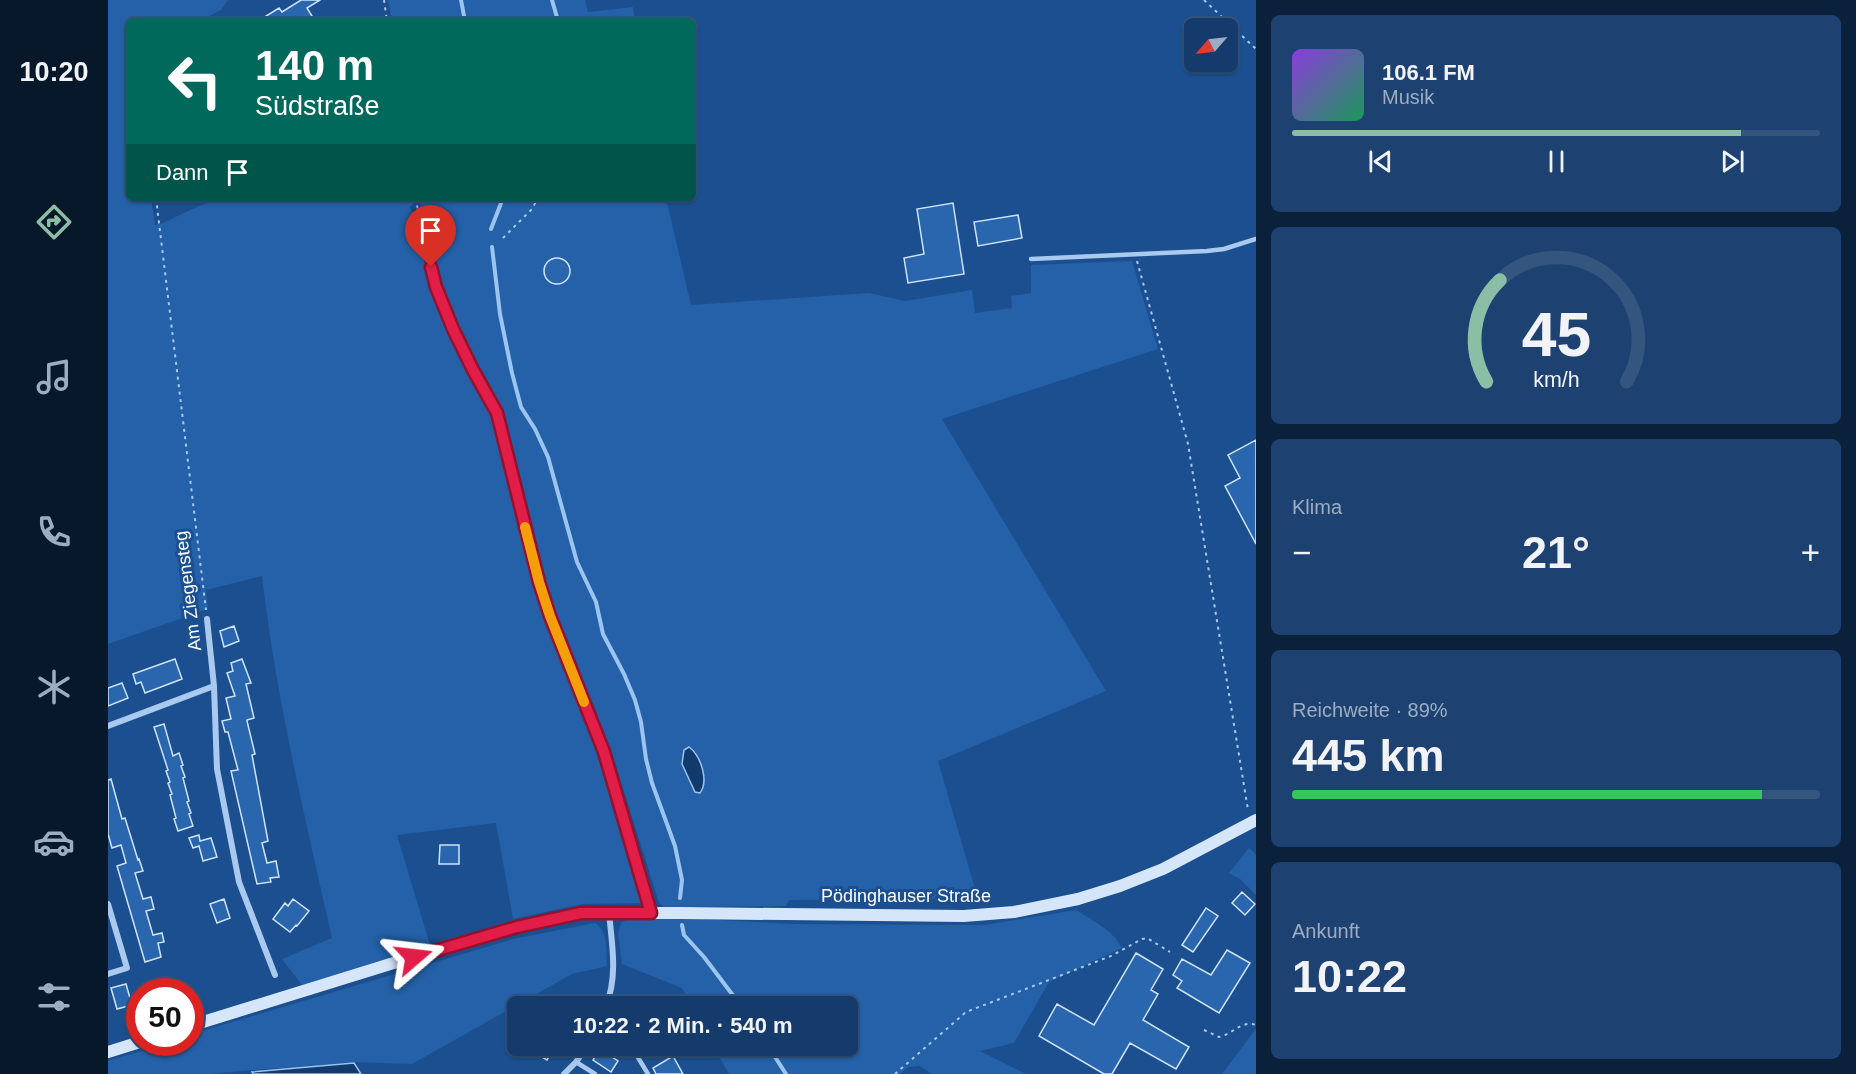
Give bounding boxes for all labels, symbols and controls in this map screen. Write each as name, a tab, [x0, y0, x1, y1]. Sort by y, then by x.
north arrow	[1184, 18, 1238, 72]
map controls	[1184, 18, 1238, 72]
icon: left	[156, 42, 234, 120]
text: 140 m	[255, 42, 374, 89]
text: 10:20	[19, 57, 89, 87]
text: 106.1 FM	[1382, 60, 1475, 85]
text: Musik	[1382, 86, 1434, 108]
text: Südstraße	[255, 91, 380, 121]
icon: previous	[1364, 145, 1397, 178]
icon: pause	[1540, 145, 1573, 178]
icon: next	[1716, 145, 1749, 178]
icon: arrive	[221, 156, 254, 189]
text: Dann	[156, 160, 209, 185]
icon: directions	[33, 201, 75, 243]
pin	[405, 205, 456, 267]
icon: arrive	[414, 214, 447, 247]
text: 45	[1521, 300, 1591, 369]
icon: music	[33, 356, 75, 398]
text: km/h	[1533, 369, 1579, 393]
text: Klima	[1292, 496, 1342, 518]
icon: phone	[33, 511, 75, 553]
text: 21°	[1522, 527, 1590, 578]
street label: Am Ziegensteg	[171, 530, 205, 652]
text: −	[1292, 534, 1311, 571]
text: +	[1801, 534, 1820, 571]
icon: climate	[33, 666, 75, 708]
text: Reichweite · 89%	[1292, 699, 1448, 721]
text: 445 km	[1292, 730, 1445, 781]
icon: car	[33, 821, 75, 863]
street label: Pödinghauser Straße	[821, 886, 991, 906]
text: Ankunft	[1292, 920, 1360, 942]
position arrow	[382, 925, 446, 989]
text: 10:22	[1292, 951, 1407, 1002]
icon: filters	[33, 976, 75, 1018]
speed limit sign: 50	[126, 978, 204, 1056]
text: 10:22 · 2 Min. · 540 m	[572, 1013, 793, 1038]

